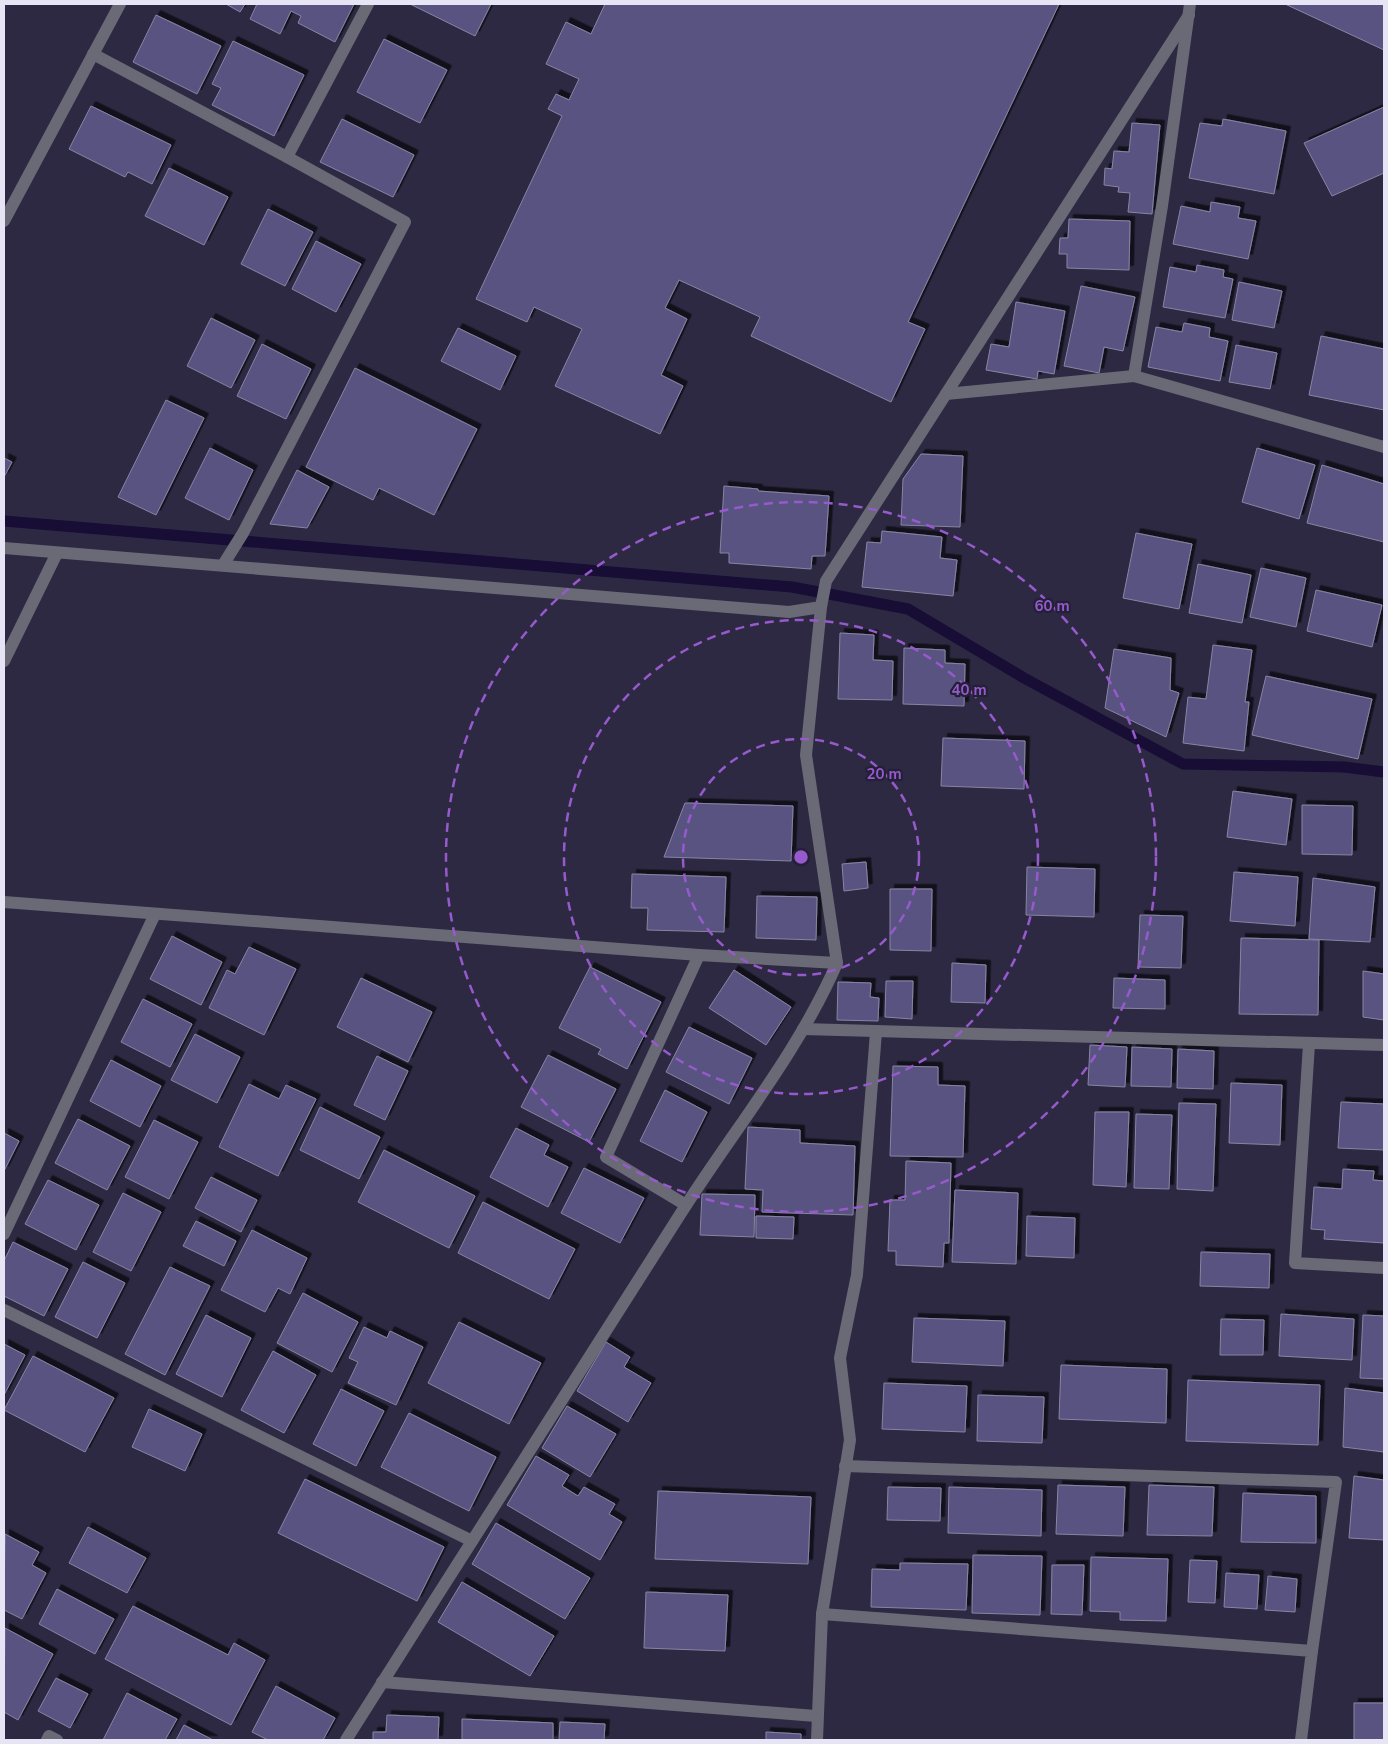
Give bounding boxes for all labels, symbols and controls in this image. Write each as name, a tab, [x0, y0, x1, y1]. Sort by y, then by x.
text: 60 m	[1034, 596, 1070, 616]
text: 40 m	[951, 680, 987, 700]
text: 20 m	[866, 764, 902, 784]
centre of rings	[792, 848, 810, 866]

